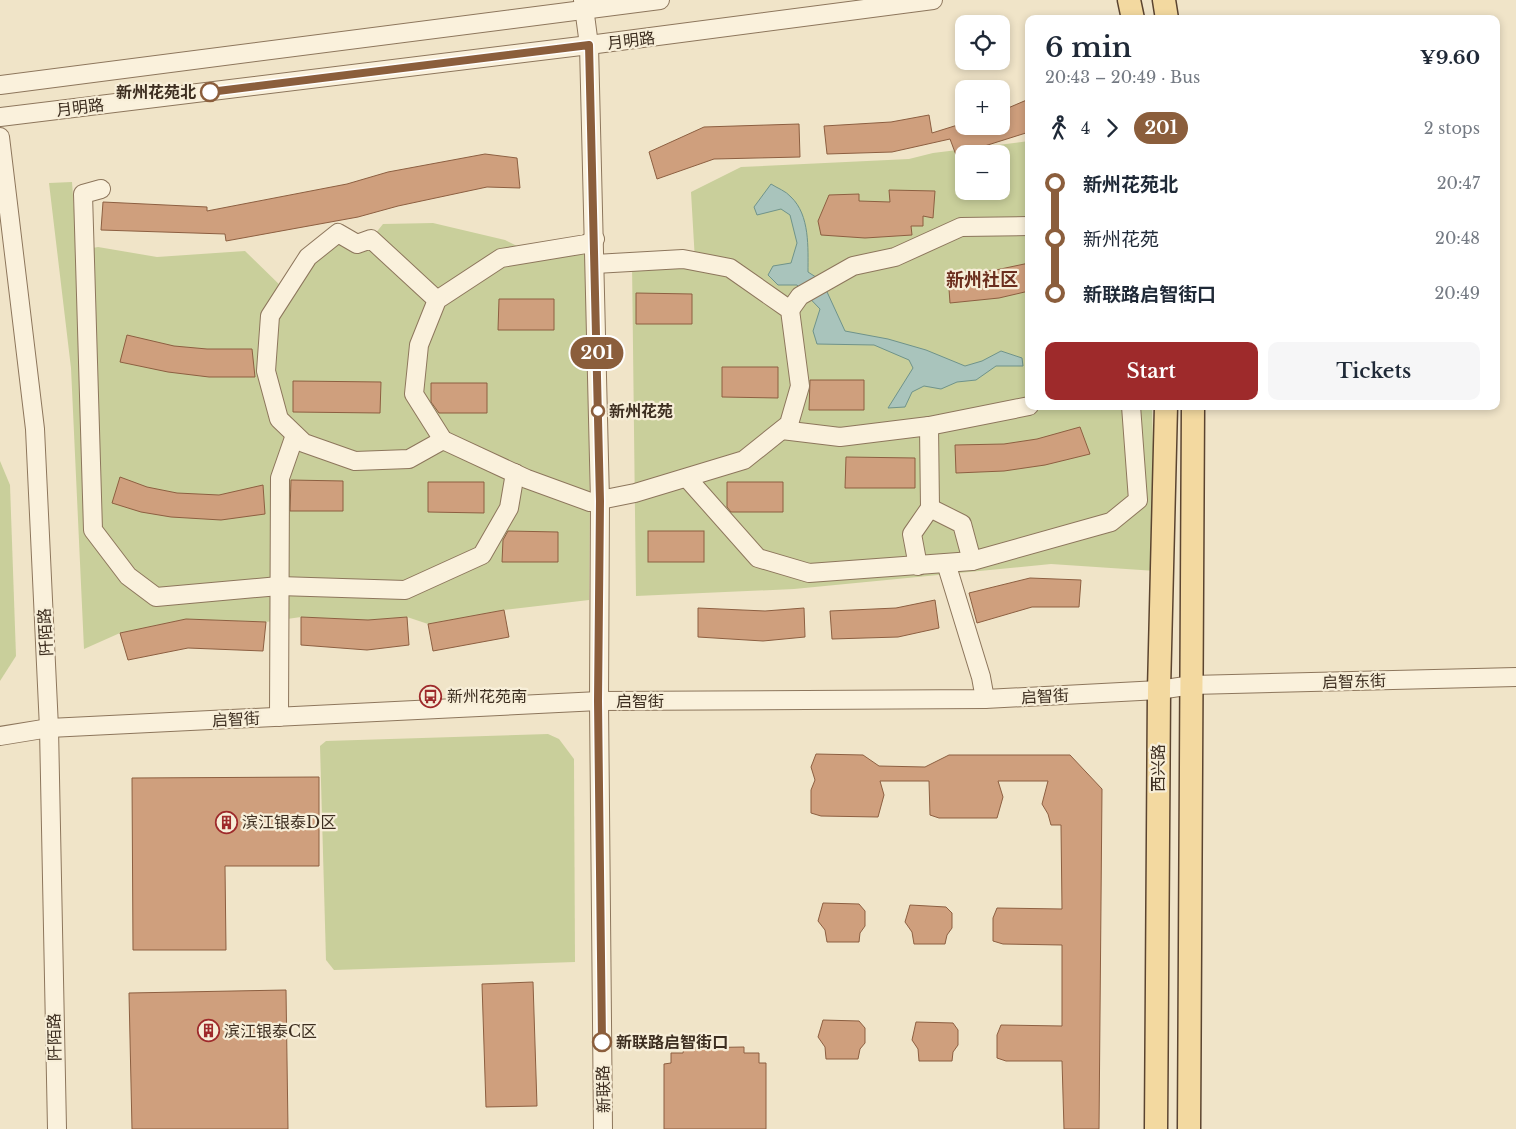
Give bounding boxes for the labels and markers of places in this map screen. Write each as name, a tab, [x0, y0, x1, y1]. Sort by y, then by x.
place label: 新州花苑北	[116, 82, 196, 102]
marker: 新州花苑北	[200, 82, 220, 102]
place label: 新州花苑	[609, 401, 673, 421]
marker: 新州花苑	[591, 404, 605, 418]
bus stop icon: 新州花苑南	[419, 684, 443, 708]
place label: 新州花苑南	[447, 686, 527, 706]
building icon: 滨江银泰D区	[214, 810, 238, 834]
place label: 滨江银泰D区	[242, 812, 336, 832]
building icon: 滨江银泰C区	[196, 1019, 220, 1043]
place label: 滨江银泰C区	[224, 1021, 317, 1041]
marker: 新联路启智街口	[592, 1032, 612, 1052]
place label: 新联路启智街口	[616, 1032, 728, 1052]

